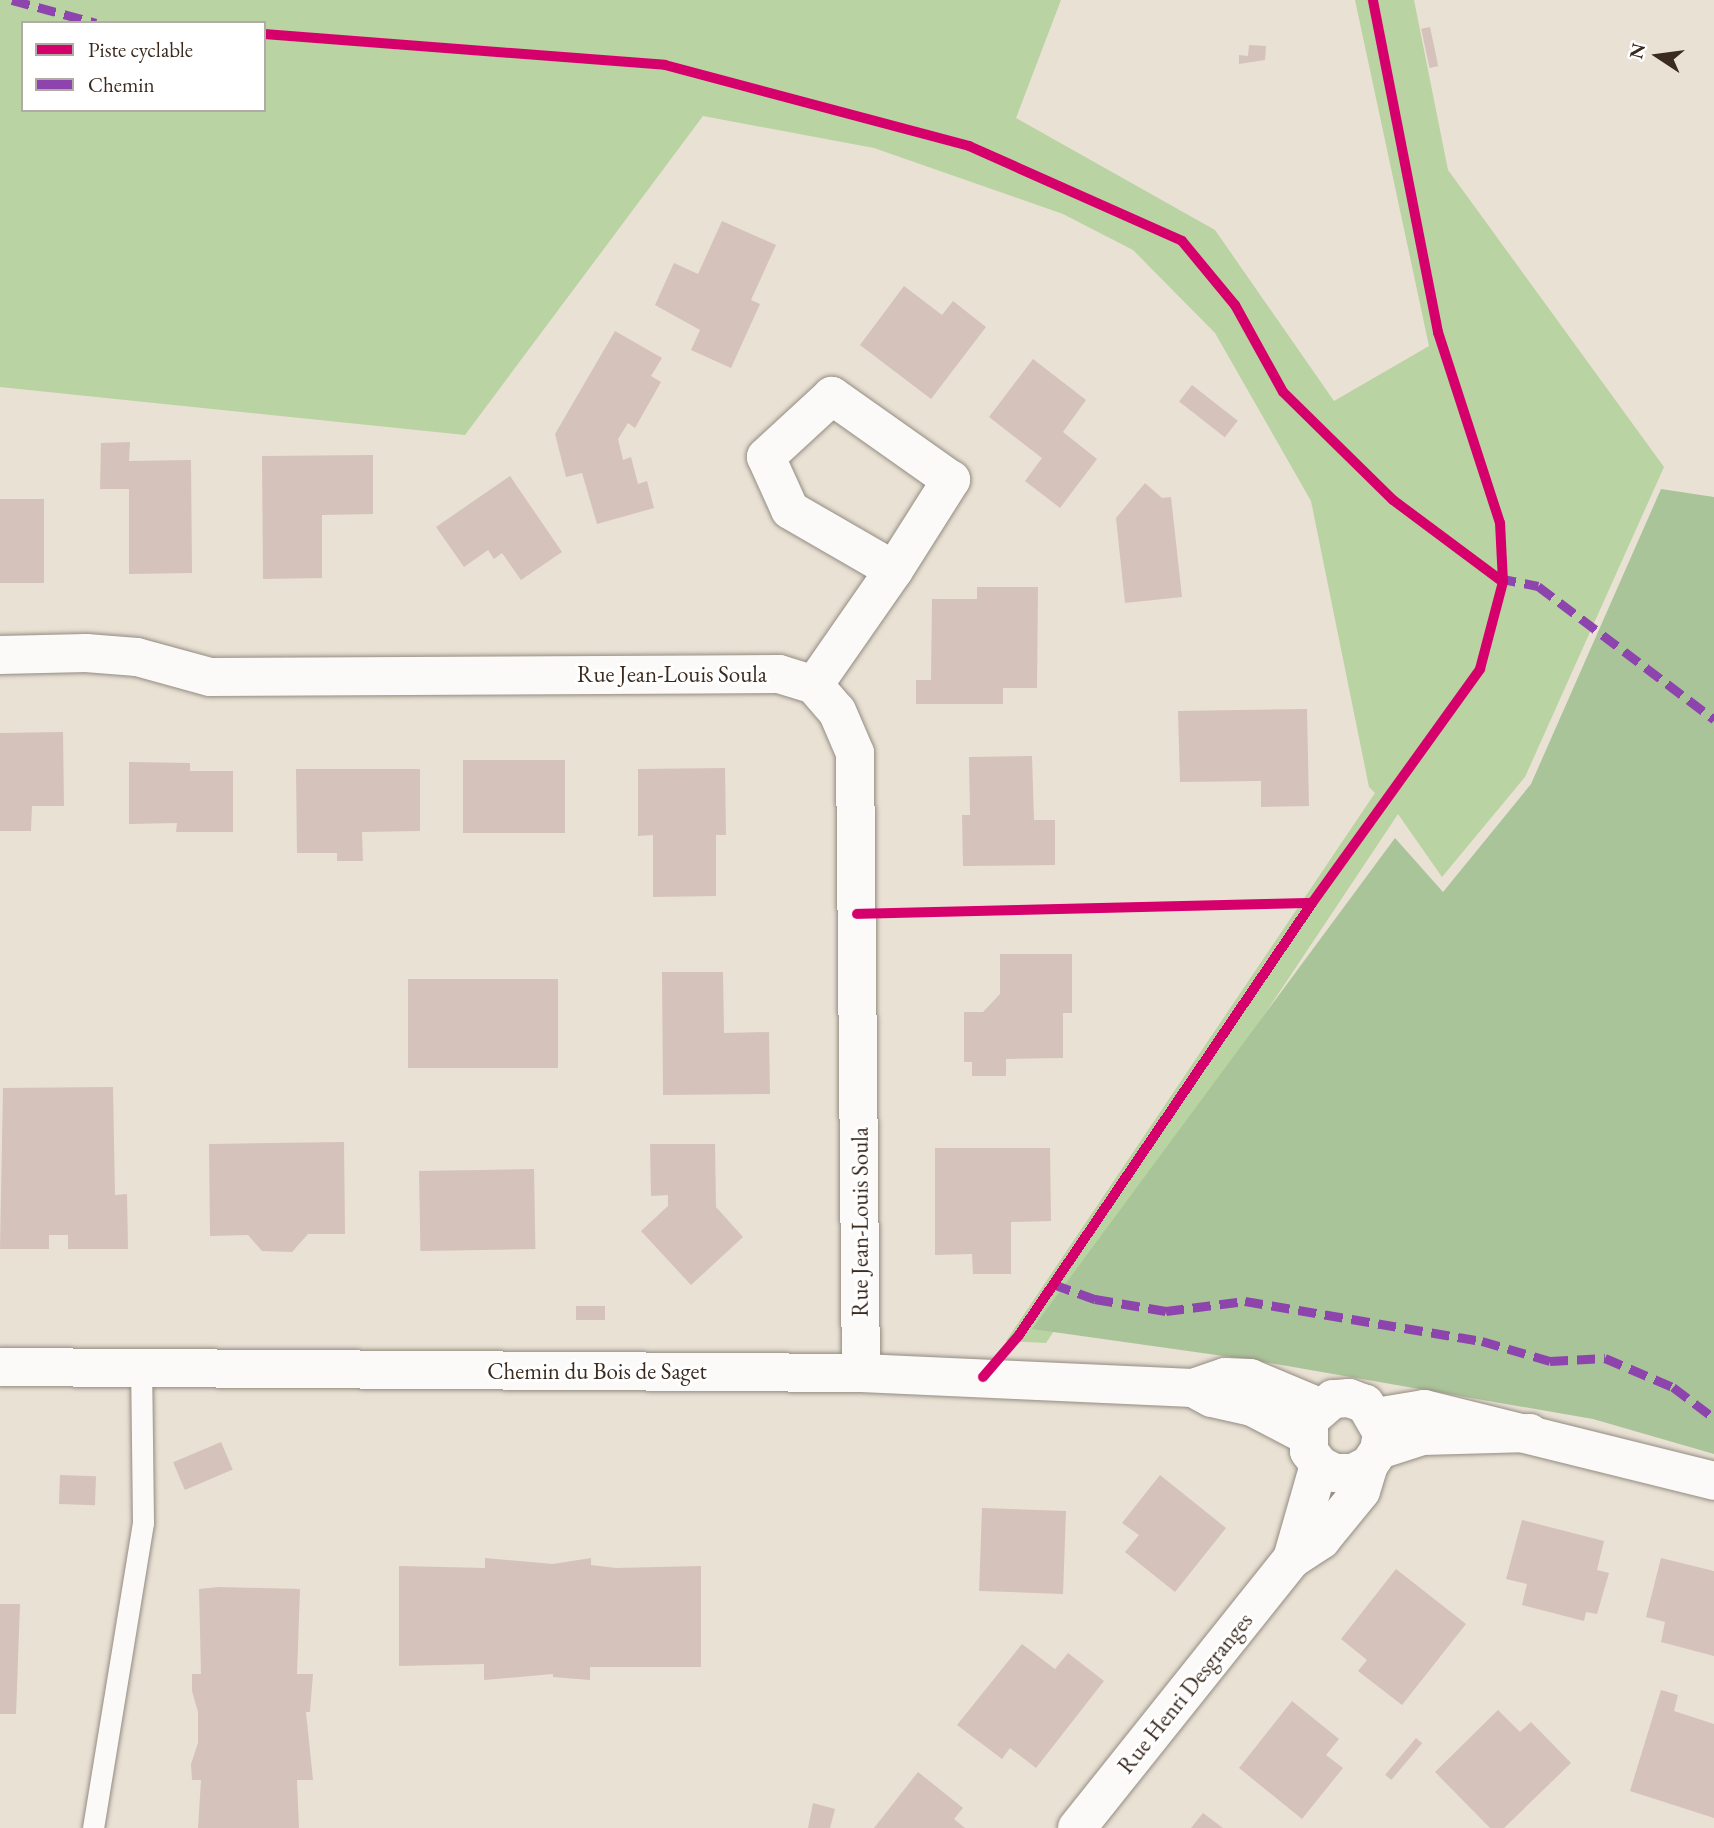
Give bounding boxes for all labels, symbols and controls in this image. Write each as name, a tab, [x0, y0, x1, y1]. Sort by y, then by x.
legend	[21, 21, 266, 112]
north arrow	[1623, 21, 1693, 91]
text: Piste cyclable	[88, 36, 193, 63]
text: N	[1623, 41, 1651, 61]
text: Chemin	[88, 71, 155, 98]
street label: Rue Jean-Louis Soula	[577, 660, 767, 688]
street label: Rue Jean-Louis Soula	[846, 1127, 874, 1317]
street label: Chemin du Bois de Saget	[487, 1357, 707, 1385]
street label: Rue Henri Desgranges	[1112, 1607, 1258, 1779]

